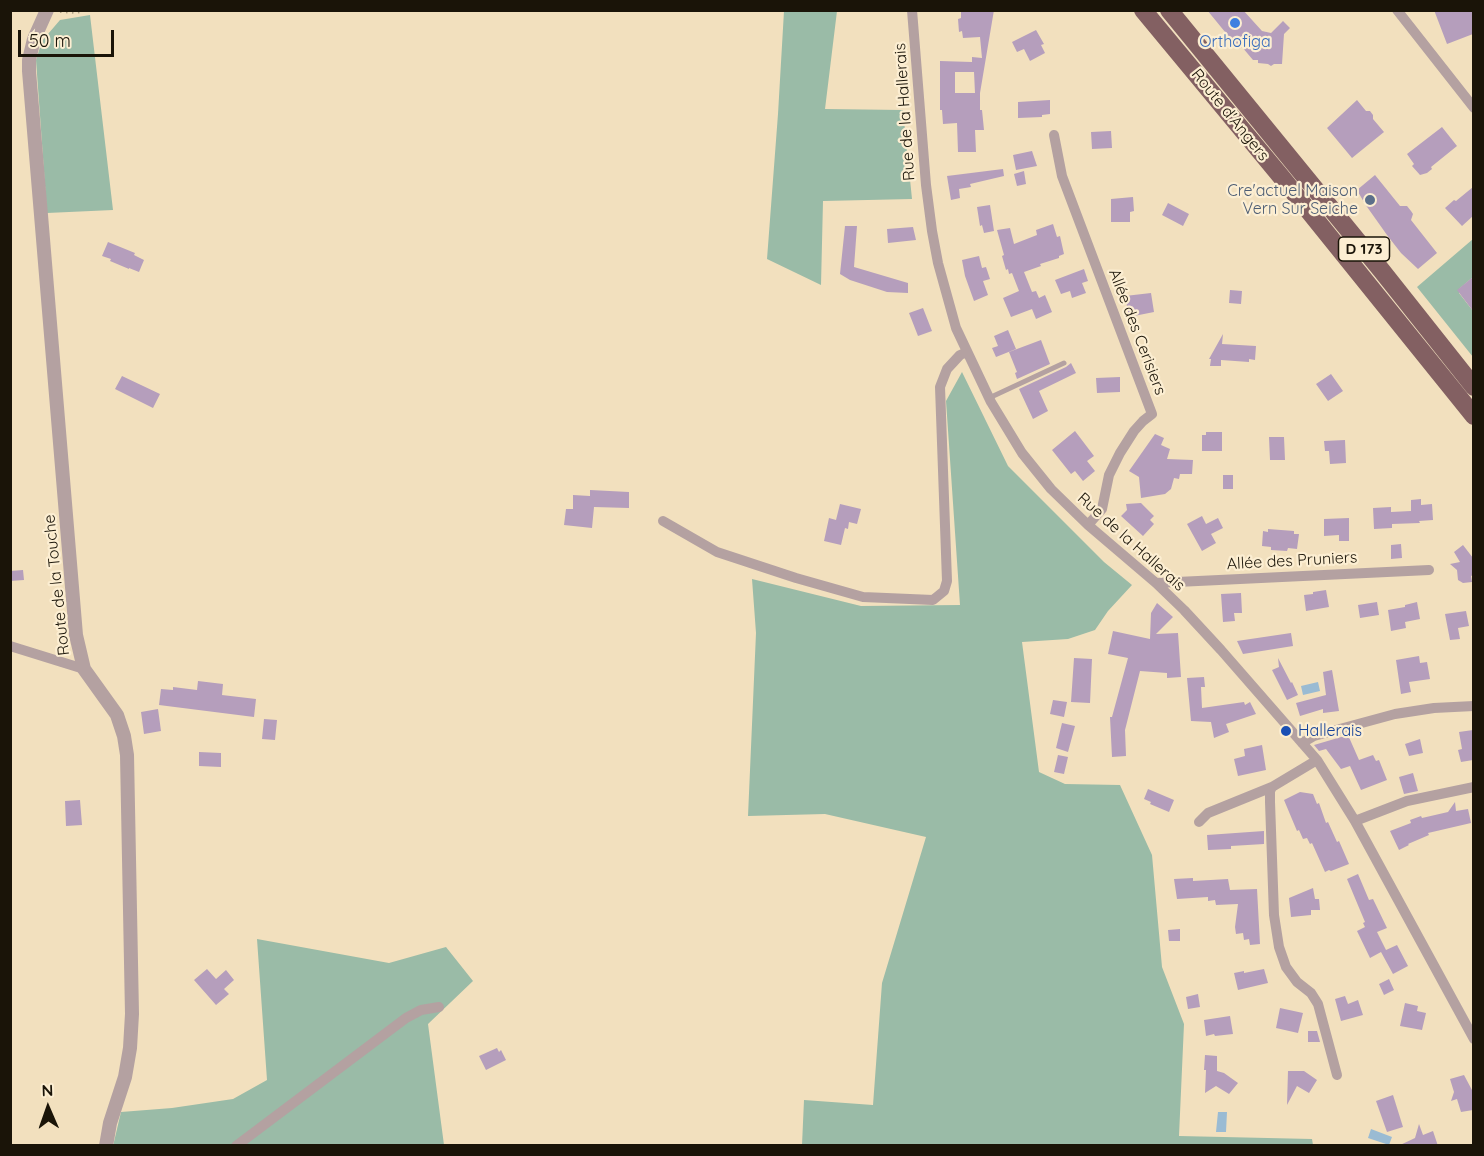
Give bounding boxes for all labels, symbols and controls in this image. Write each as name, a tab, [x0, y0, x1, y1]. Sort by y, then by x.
marker: Orthofiga	[1228, 16, 1242, 30]
scale bar	[21, 18, 117, 56]
text: 50 m	[29, 29, 71, 52]
place label: Orthofiga	[1199, 32, 1271, 52]
street label: Rue de la Hallerais	[891, 43, 919, 181]
street label: Route d'Angers	[1187, 65, 1273, 165]
place label: Cre'actuel Maison Vern Sur Seiche	[1227, 181, 1358, 219]
marker: Cre'actuel Maison Vern Sur Seiche	[1363, 193, 1377, 207]
road number: D 173	[1338, 237, 1390, 261]
street label: Allée des Cerisiers	[1104, 266, 1170, 398]
street label: Rue de la Hallerais	[1073, 489, 1189, 595]
street label: Route de la Touche	[40, 513, 74, 657]
street label: Allée des Pruniers	[1226, 548, 1358, 574]
place label: Hallerais	[1298, 721, 1362, 741]
marker: Hallerais	[1279, 724, 1293, 738]
north arrow	[18, 1078, 78, 1138]
text: N	[41, 1080, 54, 1100]

